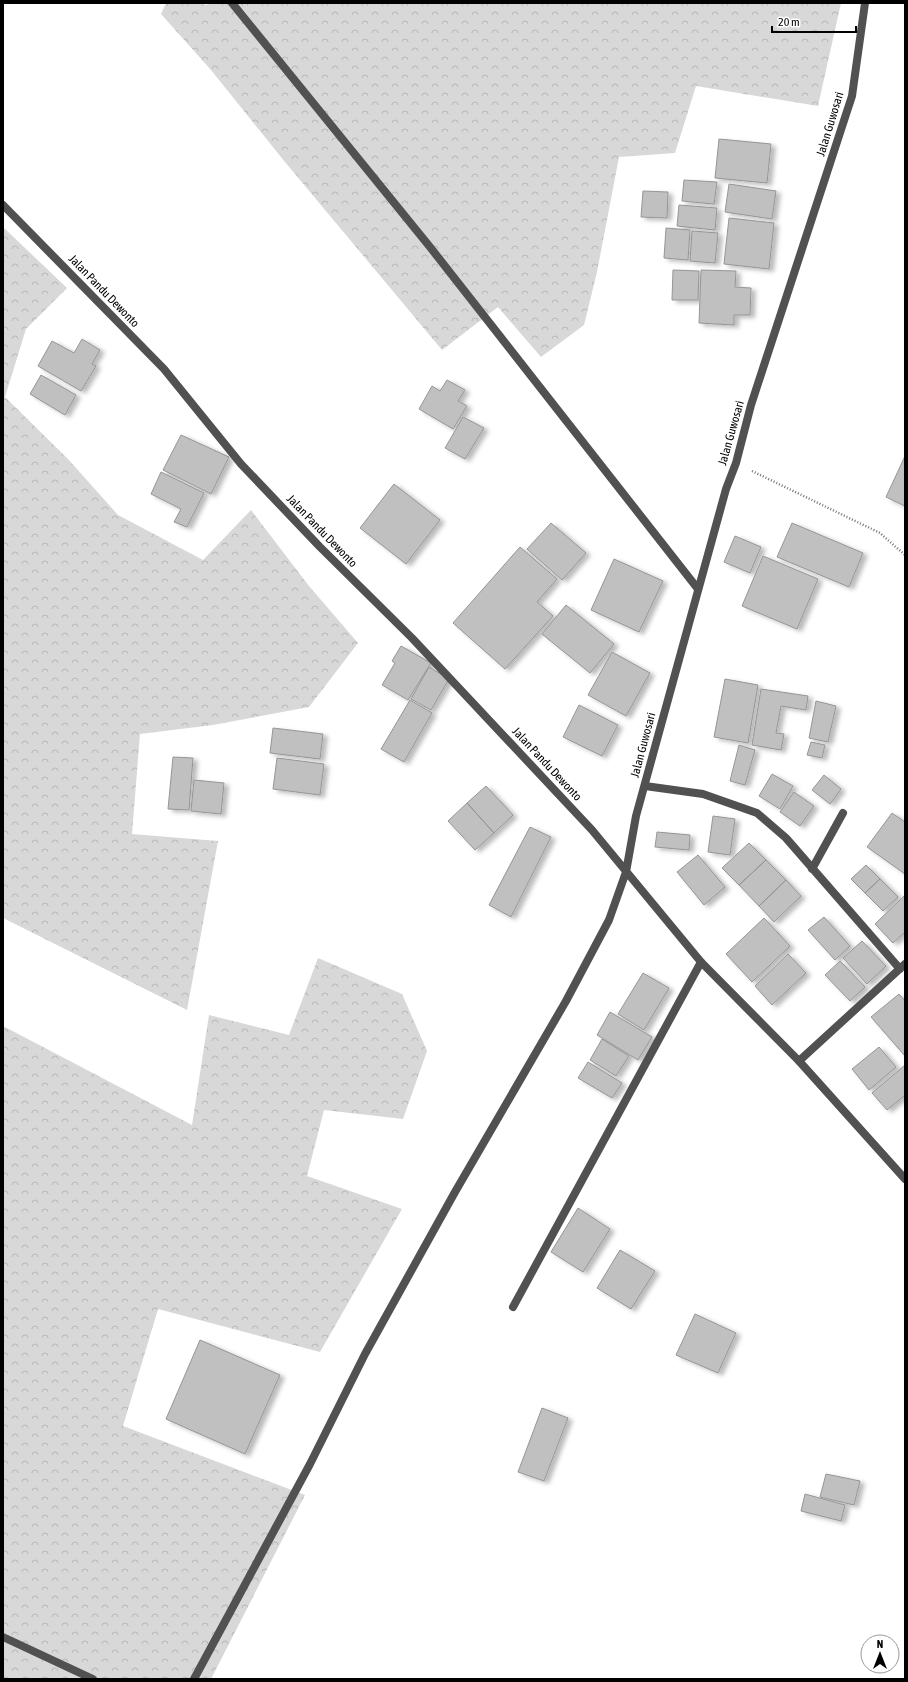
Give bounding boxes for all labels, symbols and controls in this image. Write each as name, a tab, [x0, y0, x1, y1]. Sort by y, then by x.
scale bar	[772, 8, 856, 34]
text: 20 m	[778, 15, 800, 29]
street label: Jalan Guwosari	[814, 90, 846, 158]
street label: Jalan Pandu Dewonto	[66, 252, 142, 330]
street label: Jalan Guwosari	[715, 399, 747, 467]
street label: Jalan Pandu Dewonto	[284, 492, 360, 570]
street label: Jalan Guwosari	[628, 711, 658, 779]
street label: Jalan Pandu Dewonto	[509, 724, 585, 804]
north arrow	[860, 1634, 900, 1674]
text: N	[877, 1638, 883, 1650]

